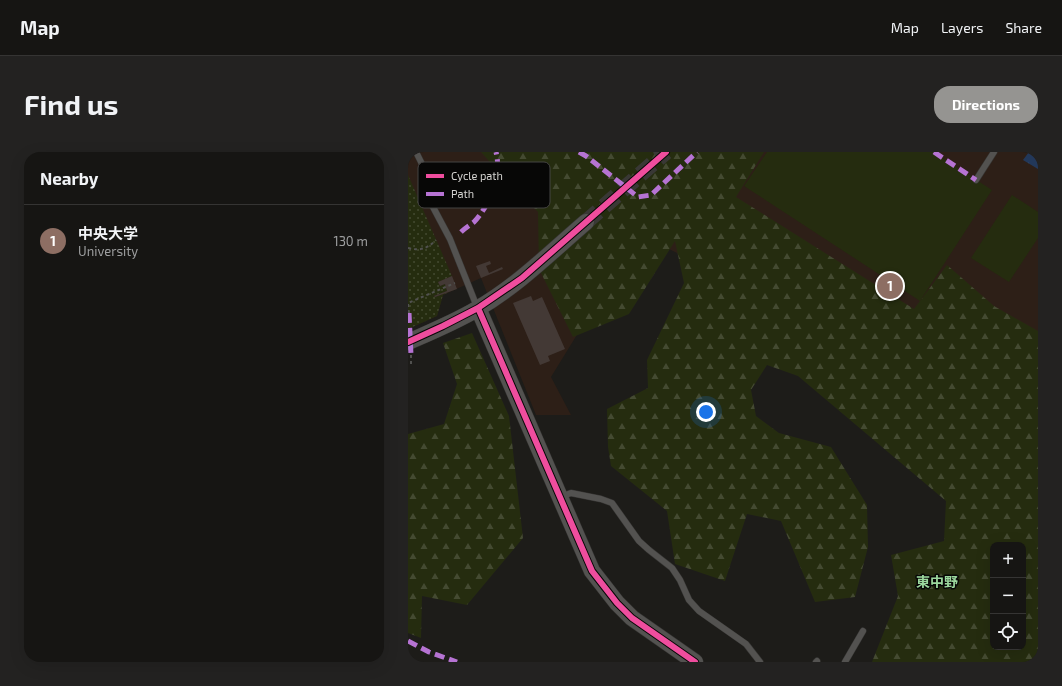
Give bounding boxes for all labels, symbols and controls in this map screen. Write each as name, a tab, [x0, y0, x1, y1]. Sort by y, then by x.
text: Map	[20, 16, 60, 39]
text: Map	[891, 19, 919, 36]
text: Layers	[941, 19, 983, 36]
text: Share	[1005, 19, 1042, 36]
button: Directions	[934, 86, 1038, 123]
text: Find us	[24, 87, 118, 121]
legend	[418, 162, 550, 208]
text: Nearby	[40, 168, 98, 188]
text: Cycle path	[451, 169, 503, 182]
text: Path	[451, 187, 474, 200]
text: 中央大学	[78, 224, 138, 242]
text: 1	[50, 233, 56, 249]
text: 130 m	[333, 233, 368, 249]
text: University	[78, 243, 138, 259]
pin: 1	[877, 271, 903, 301]
your location	[696, 402, 716, 422]
map controls	[990, 542, 1026, 650]
button: +	[990, 542, 1026, 578]
district label: 東中野	[916, 573, 958, 590]
button: −	[990, 578, 1026, 614]
button: locate	[990, 614, 1026, 650]

